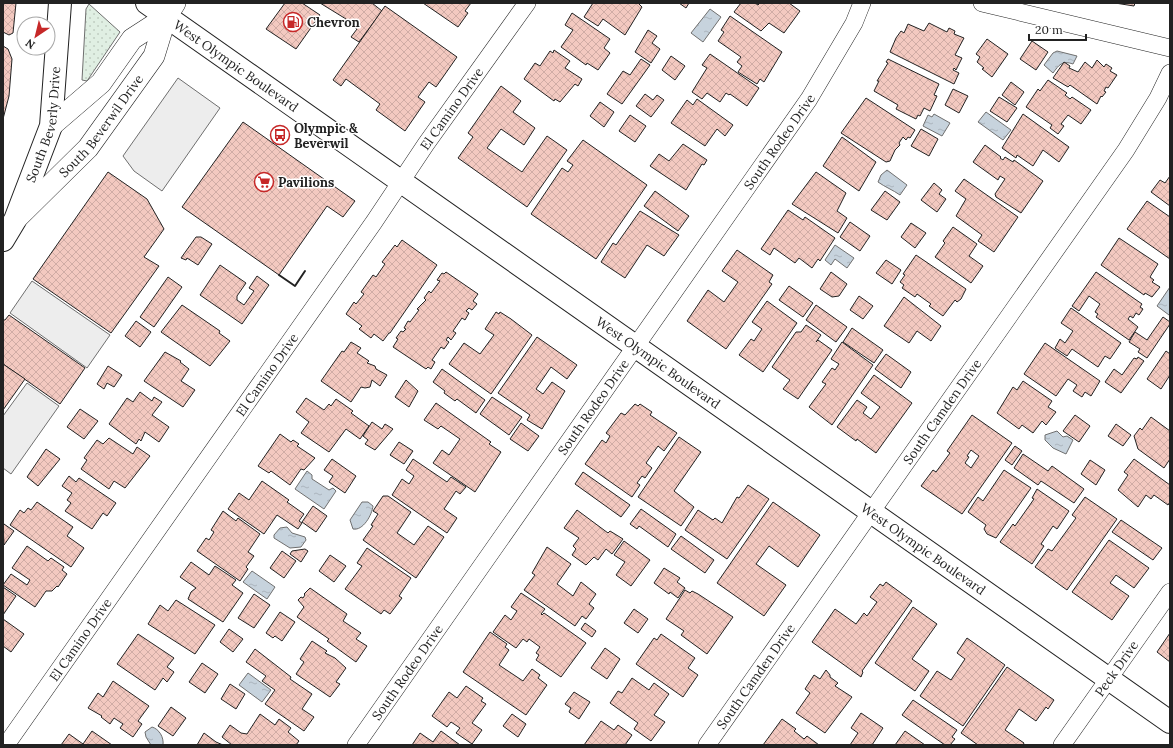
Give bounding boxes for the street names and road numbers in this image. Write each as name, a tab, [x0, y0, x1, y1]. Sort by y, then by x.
street label: West Olympic Boulevard	[170, 16, 302, 116]
street label: El Camino Drive	[417, 64, 487, 153]
street label: South Beverly Drive	[22, 66, 64, 185]
street label: South Beverwil Drive	[55, 71, 147, 181]
street label: South Rodeo Drive	[740, 91, 819, 193]
street label: West Olympic Boulevard	[592, 313, 724, 413]
street label: El Camino Drive	[232, 330, 302, 420]
street label: South Rodeo Drive	[554, 356, 633, 458]
street label: South Camden Drive	[899, 356, 985, 468]
street label: West Olympic Boulevard	[857, 499, 989, 599]
street label: El Camino Drive	[46, 595, 116, 685]
street label: South Rodeo Drive	[368, 621, 447, 724]
street label: South Camden Drive	[713, 621, 799, 733]
street label: Peck Drive	[1091, 637, 1142, 700]

